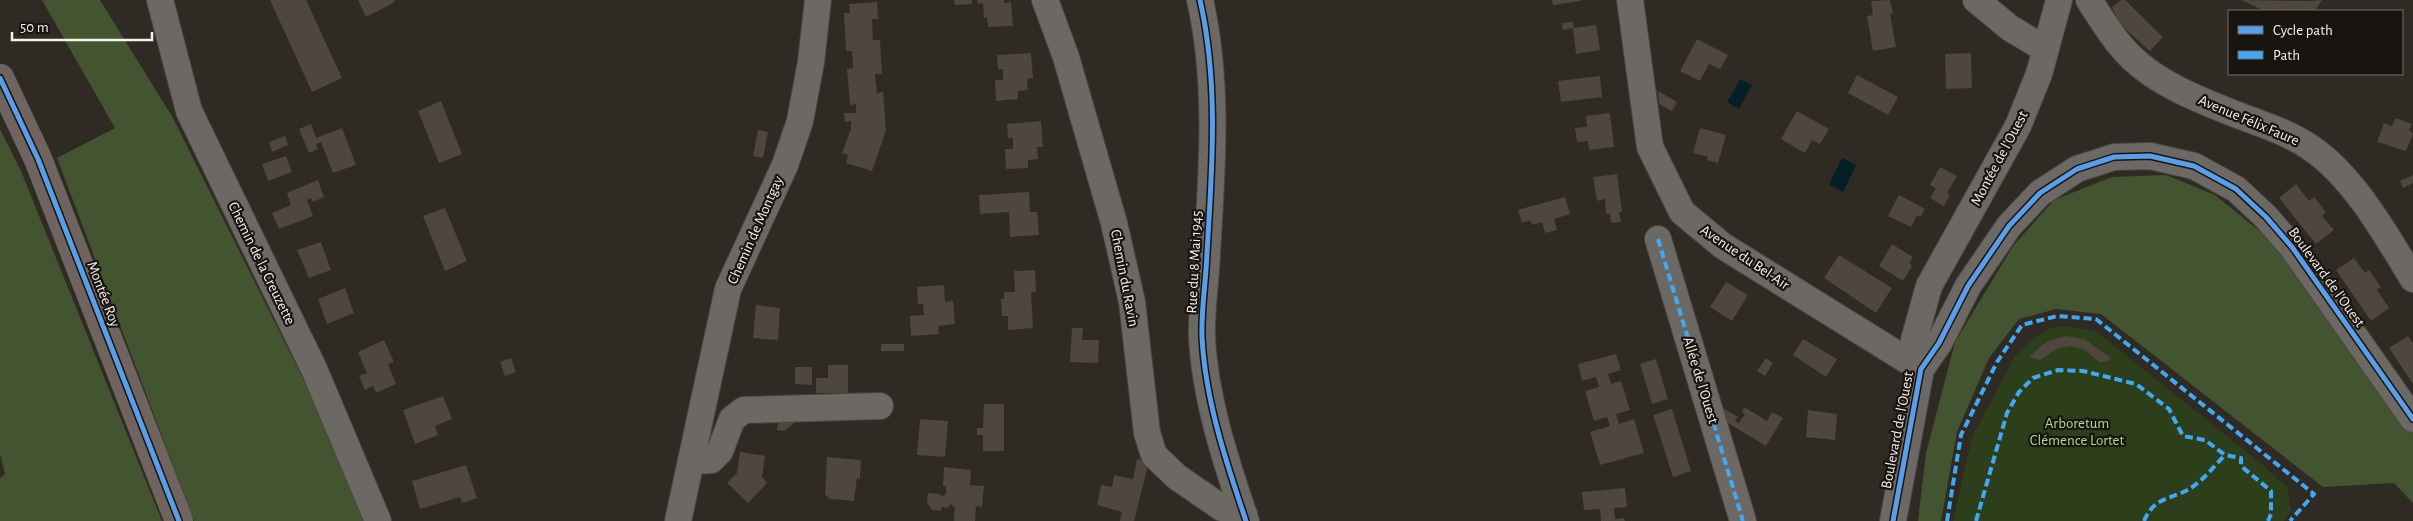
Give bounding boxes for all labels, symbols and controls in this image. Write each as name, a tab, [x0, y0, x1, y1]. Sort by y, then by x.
scale bar	[12, 10, 152, 42]
legend	[2228, 10, 2403, 75]
text: 50 m	[20, 20, 49, 35]
text: Cycle path	[2273, 23, 2333, 38]
text: Path	[2273, 48, 2300, 63]
street label: Avenue Félix Faure	[2196, 93, 2301, 148]
street label: Montée de l'Ouest	[1968, 108, 2031, 208]
street label: Chemin de Montgay	[725, 173, 786, 287]
street label: Chemin de la Creuzette	[225, 199, 298, 327]
street label: Rue du 8 Mai 1945	[1184, 210, 1205, 314]
street label: Avenue du Bel-Air	[1698, 222, 1792, 293]
street label: Boulevard de l'Ouest	[2286, 225, 2368, 330]
street label: Chemin du Ravin	[1108, 228, 1141, 328]
street label: Montée Roy	[84, 259, 123, 329]
street label: Allée de l'Ouest	[1680, 335, 1721, 426]
street label: Boulevard de l'Ouest	[1879, 370, 1916, 490]
park label: Arboretum Clémence Lortet	[2030, 416, 2125, 448]

